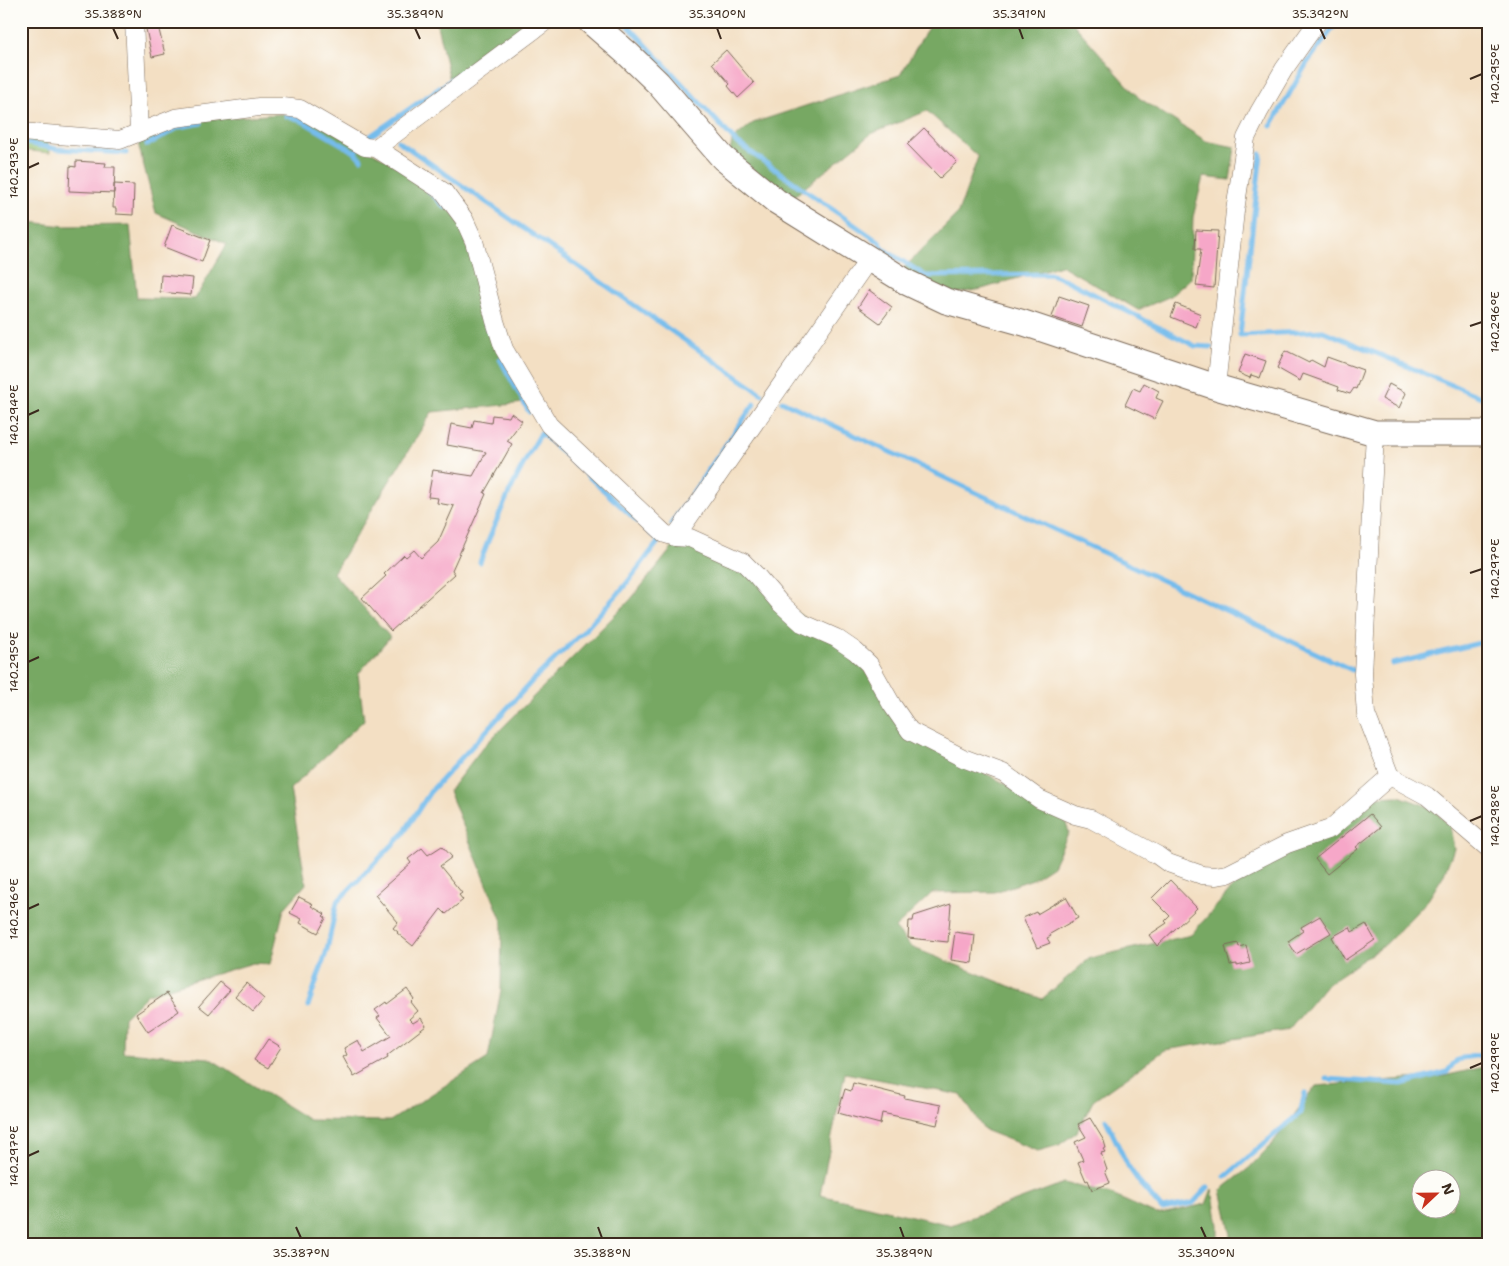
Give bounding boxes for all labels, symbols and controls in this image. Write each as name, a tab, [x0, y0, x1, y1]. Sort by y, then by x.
text: 35.388°N	[84, 6, 142, 22]
text: 35.389°N	[386, 6, 444, 22]
text: 35.390°N	[688, 6, 746, 22]
text: 35.391°N	[992, 6, 1046, 22]
text: 35.392°N	[1291, 6, 1349, 22]
text: 140.295°E	[1487, 44, 1503, 104]
text: 140.293°E	[6, 137, 22, 199]
text: 140.296°E	[1487, 291, 1503, 353]
text: 140.294°E	[6, 384, 22, 446]
text: 140.297°E	[1487, 539, 1503, 599]
text: 140.295°E	[6, 632, 22, 692]
text: 140.298°E	[1487, 785, 1503, 847]
text: 140.296°E	[6, 878, 22, 940]
text: 140.299°E	[1487, 1032, 1503, 1094]
text: 140.297°E	[6, 1126, 22, 1186]
north arrow	[1412, 1168, 1462, 1218]
text: N	[1438, 1181, 1458, 1198]
text: 35.387°N	[272, 1245, 330, 1261]
text: 35.388°N	[573, 1245, 631, 1261]
text: 35.389°N	[875, 1245, 933, 1261]
text: 35.390°N	[1177, 1245, 1235, 1261]

